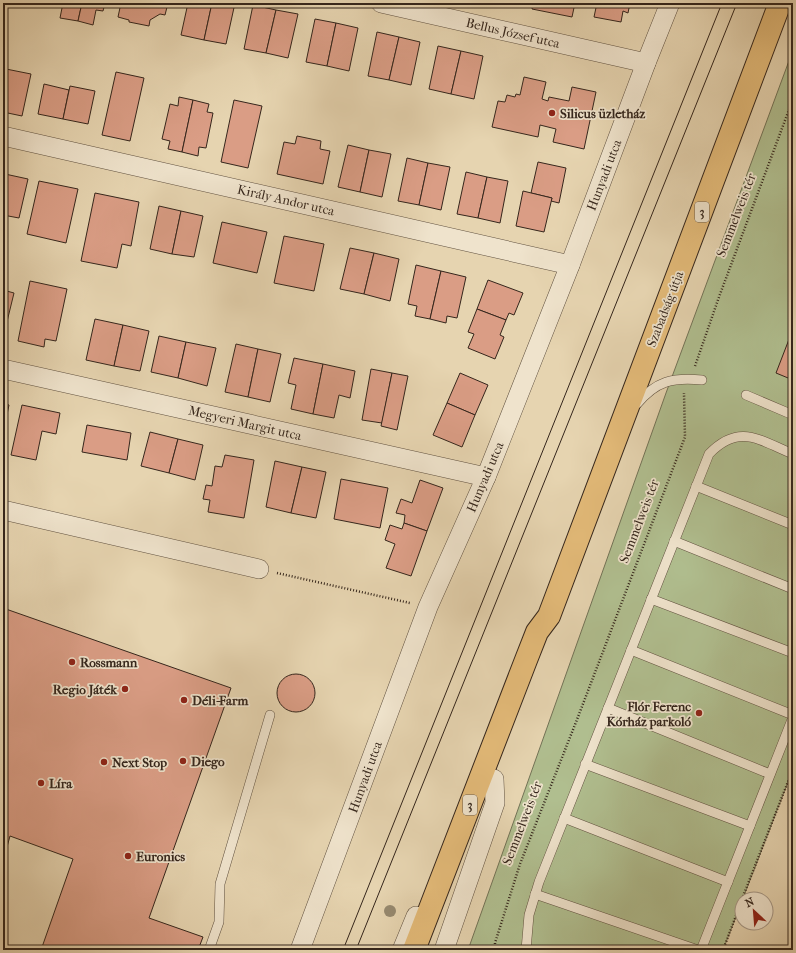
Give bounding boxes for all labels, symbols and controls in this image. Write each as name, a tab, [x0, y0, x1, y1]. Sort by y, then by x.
street label: Bellus József utca	[465, 15, 562, 51]
place label: Silicus üzletház	[560, 106, 646, 121]
marker: Silicus üzletház	[547, 108, 557, 118]
street label: Hunyadi utca	[584, 136, 625, 213]
street label: Semmelweis tér	[713, 171, 759, 259]
street label: Király Andor utca	[236, 182, 337, 219]
road number: 3	[695, 202, 709, 222]
street label: Szabadság útja	[644, 268, 687, 349]
street label: Megyeri Margit utca	[187, 403, 304, 444]
street label: Hunyadi utca	[463, 439, 507, 514]
street label: Semmelweis tér	[616, 477, 662, 565]
place label: Rossmann	[80, 655, 138, 670]
marker: Rossmann	[67, 657, 77, 667]
place label: Regio Játék	[53, 682, 118, 698]
marker: Regio Játék	[120, 684, 130, 694]
place label: Déli-Farm	[192, 693, 249, 708]
marker: Déli-Farm	[179, 695, 189, 705]
place label: Flór Ferenc Kórház parkoló	[606, 699, 691, 730]
marker: Flór Ferenc Kórház parkoló	[694, 708, 704, 718]
street label: Hunyadi utca	[345, 738, 385, 815]
place label: Diego	[191, 754, 225, 770]
place label: Next Stop	[112, 755, 167, 771]
marker: Diego	[178, 756, 188, 766]
marker: Next Stop	[99, 757, 109, 767]
place label: Líra	[49, 776, 73, 791]
marker: Líra	[36, 778, 46, 788]
street label: Semmelweis tér	[499, 779, 545, 867]
road number: 3	[463, 795, 477, 815]
place label: Euronics	[136, 849, 185, 864]
marker: Euronics	[123, 851, 133, 861]
north arrow	[734, 891, 774, 931]
text: N	[743, 895, 757, 910]

